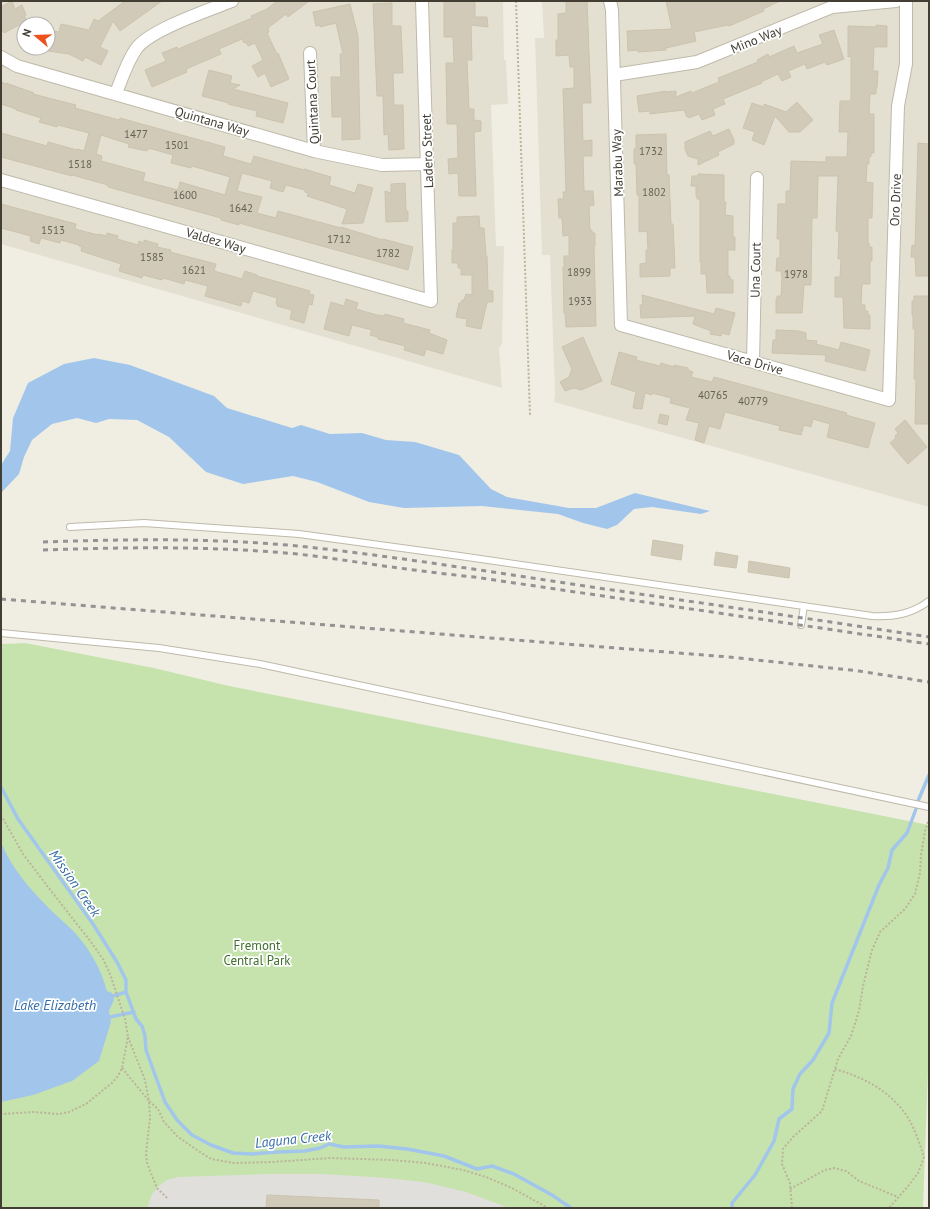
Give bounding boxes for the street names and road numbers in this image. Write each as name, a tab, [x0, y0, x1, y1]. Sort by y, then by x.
street label: Mino Way	[728, 22, 784, 57]
street label: Quintana Court	[302, 59, 323, 145]
street label: Quintana Way	[173, 103, 251, 140]
street label: Ladero Street	[418, 113, 437, 189]
street label: Marabu Way	[608, 129, 627, 197]
street label: Oro Drive	[886, 173, 905, 227]
street label: Valdez Way	[183, 224, 248, 257]
street label: Una Court	[747, 241, 764, 298]
street label: Vaca Drive	[724, 346, 785, 379]

